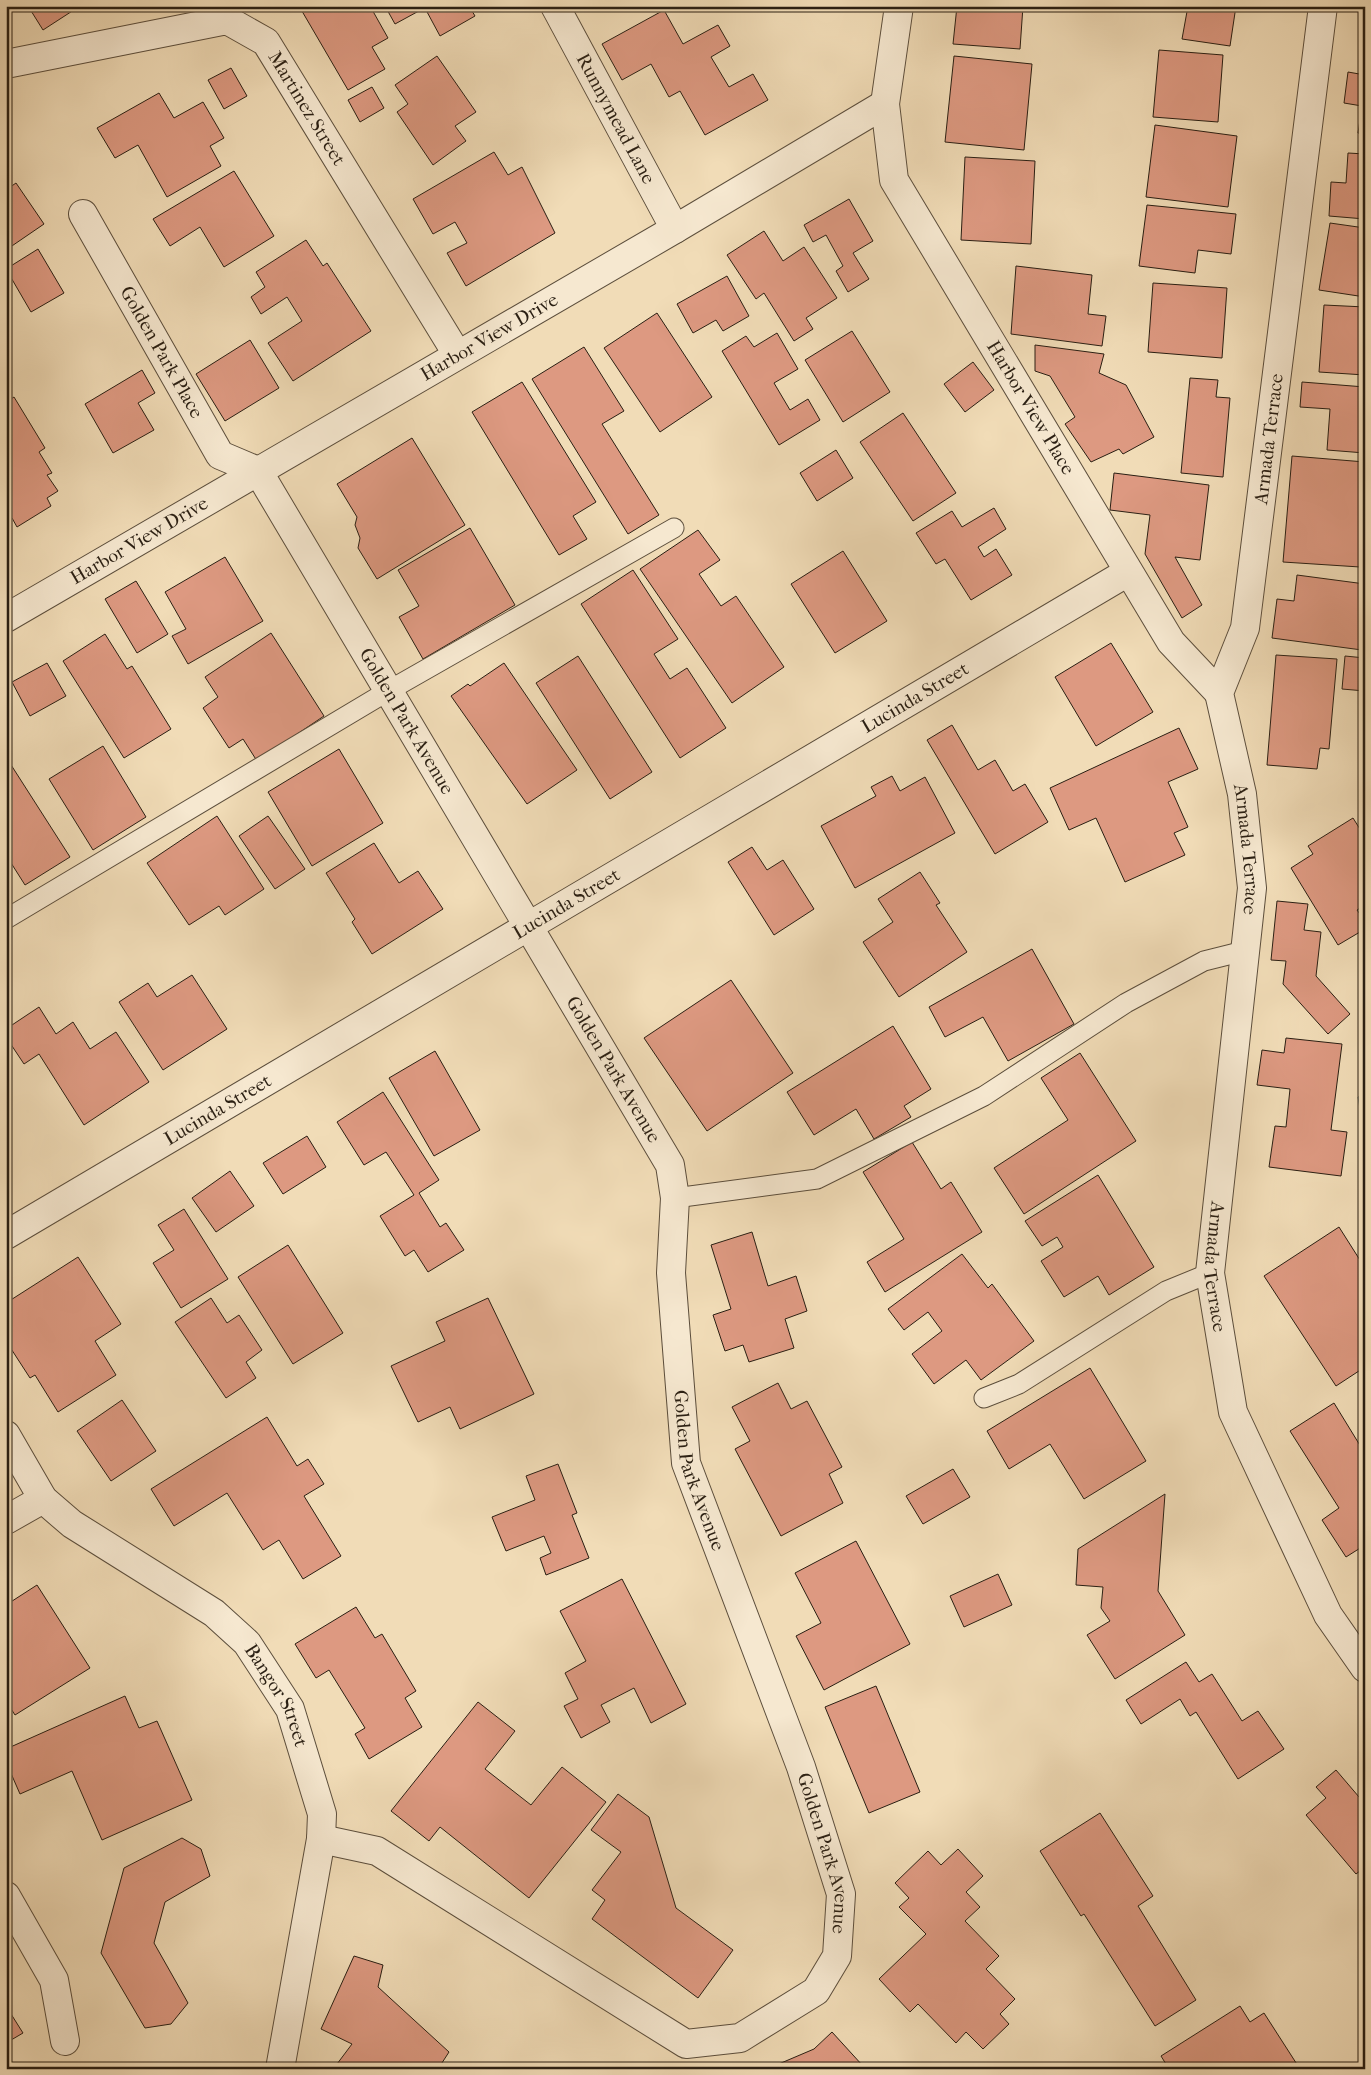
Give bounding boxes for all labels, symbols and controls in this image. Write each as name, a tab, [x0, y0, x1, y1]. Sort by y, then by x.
street label: Martinez Street	[263, 47, 350, 170]
street label: Runnymead Lane	[572, 50, 660, 188]
street label: Golden Park Place	[115, 282, 208, 422]
street label: Harbor View Drive	[417, 288, 562, 386]
street label: Harbor View Place	[982, 337, 1079, 479]
street label: Armada Terrace	[1250, 372, 1288, 507]
street label: Harbor View Drive	[66, 492, 212, 589]
street label: Golden Park Avenue	[355, 644, 458, 798]
street label: Lucinda Street	[858, 658, 973, 738]
street label: Armada Terrace	[1229, 781, 1263, 916]
street label: Lucinda Street	[509, 864, 624, 944]
street label: Golden Park Avenue	[561, 992, 665, 1147]
street label: Lucinda Street	[160, 1070, 275, 1150]
street label: Armada Terrace	[1199, 1199, 1231, 1334]
street label: Golden Park Avenue	[669, 1389, 729, 1554]
street label: Bangor Street	[240, 1640, 312, 1750]
street label: Golden Park Avenue	[793, 1770, 852, 1934]

